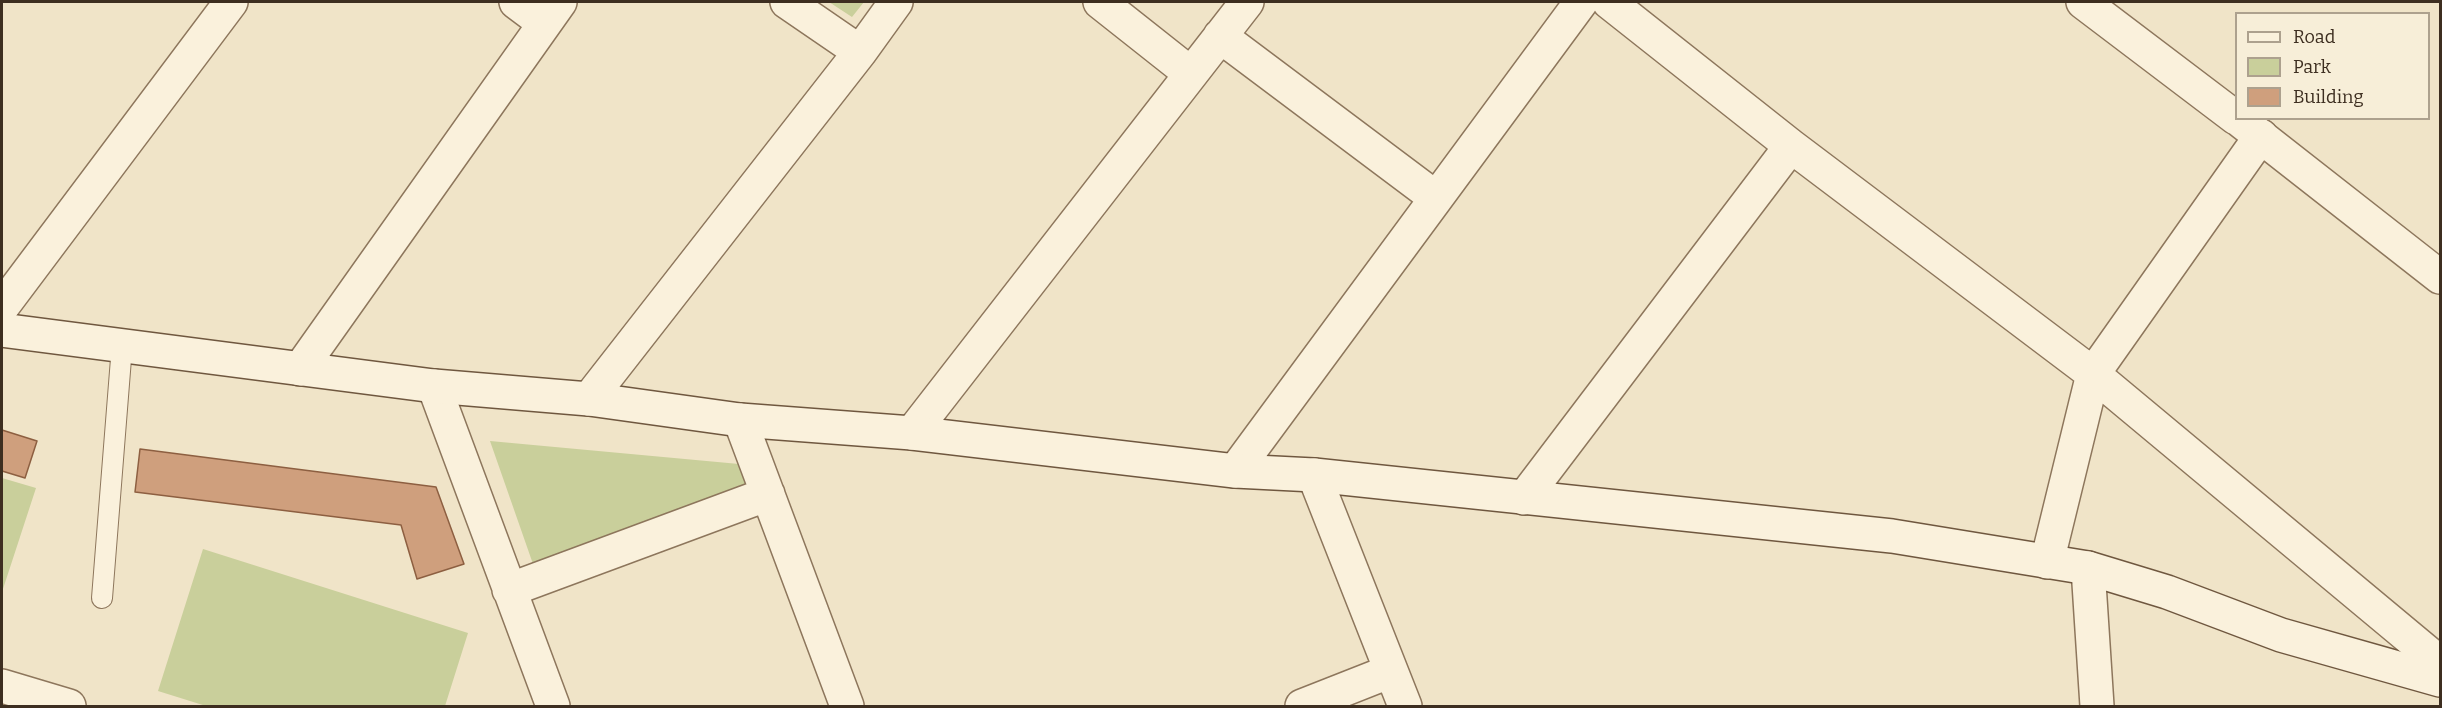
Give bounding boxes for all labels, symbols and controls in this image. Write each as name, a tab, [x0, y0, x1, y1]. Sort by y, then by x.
legend	[2235, 12, 2430, 120]
text: Road	[2293, 26, 2335, 48]
text: Park	[2293, 56, 2331, 78]
text: Building	[2293, 86, 2364, 108]

